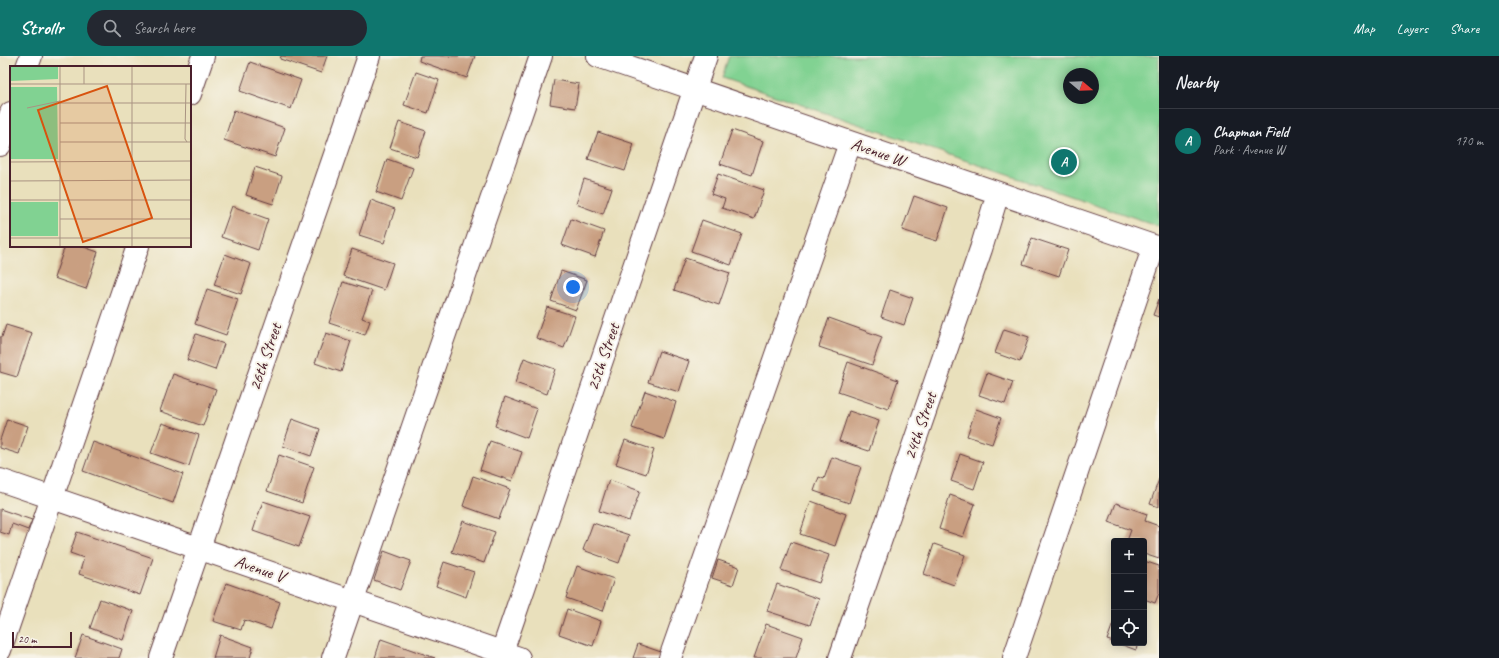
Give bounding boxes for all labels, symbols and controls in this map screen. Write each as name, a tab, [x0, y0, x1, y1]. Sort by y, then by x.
search box	[87, 10, 367, 46]
text: Strollr	[20, 16, 63, 40]
icon: search	[101, 17, 123, 39]
text: Search here	[133, 19, 195, 38]
text: Map	[1353, 20, 1375, 37]
text: Layers	[1397, 20, 1428, 37]
text: Share	[1450, 20, 1479, 37]
inset map	[10, 66, 191, 247]
north arrow	[1063, 68, 1099, 104]
text: Nearby	[1175, 72, 1218, 93]
text: Chapman Field	[1213, 123, 1288, 142]
street label: Avenue W	[848, 133, 910, 172]
text: A	[1185, 133, 1191, 149]
text: 170 m	[1455, 133, 1483, 149]
text: Park · Avenue W	[1213, 142, 1285, 158]
pin: A	[1051, 147, 1077, 177]
your location	[563, 277, 583, 297]
street label: 26th Street	[244, 319, 287, 393]
street label: 25th Street	[582, 319, 625, 393]
street label: 24th Street	[899, 388, 942, 462]
map controls	[1111, 538, 1147, 646]
button: +	[1111, 538, 1147, 574]
street label: Avenue V	[232, 551, 291, 589]
button: −	[1111, 574, 1147, 610]
button: locate	[1111, 610, 1147, 646]
scale bar	[12, 630, 72, 649]
text: 20 m	[18, 632, 37, 646]

